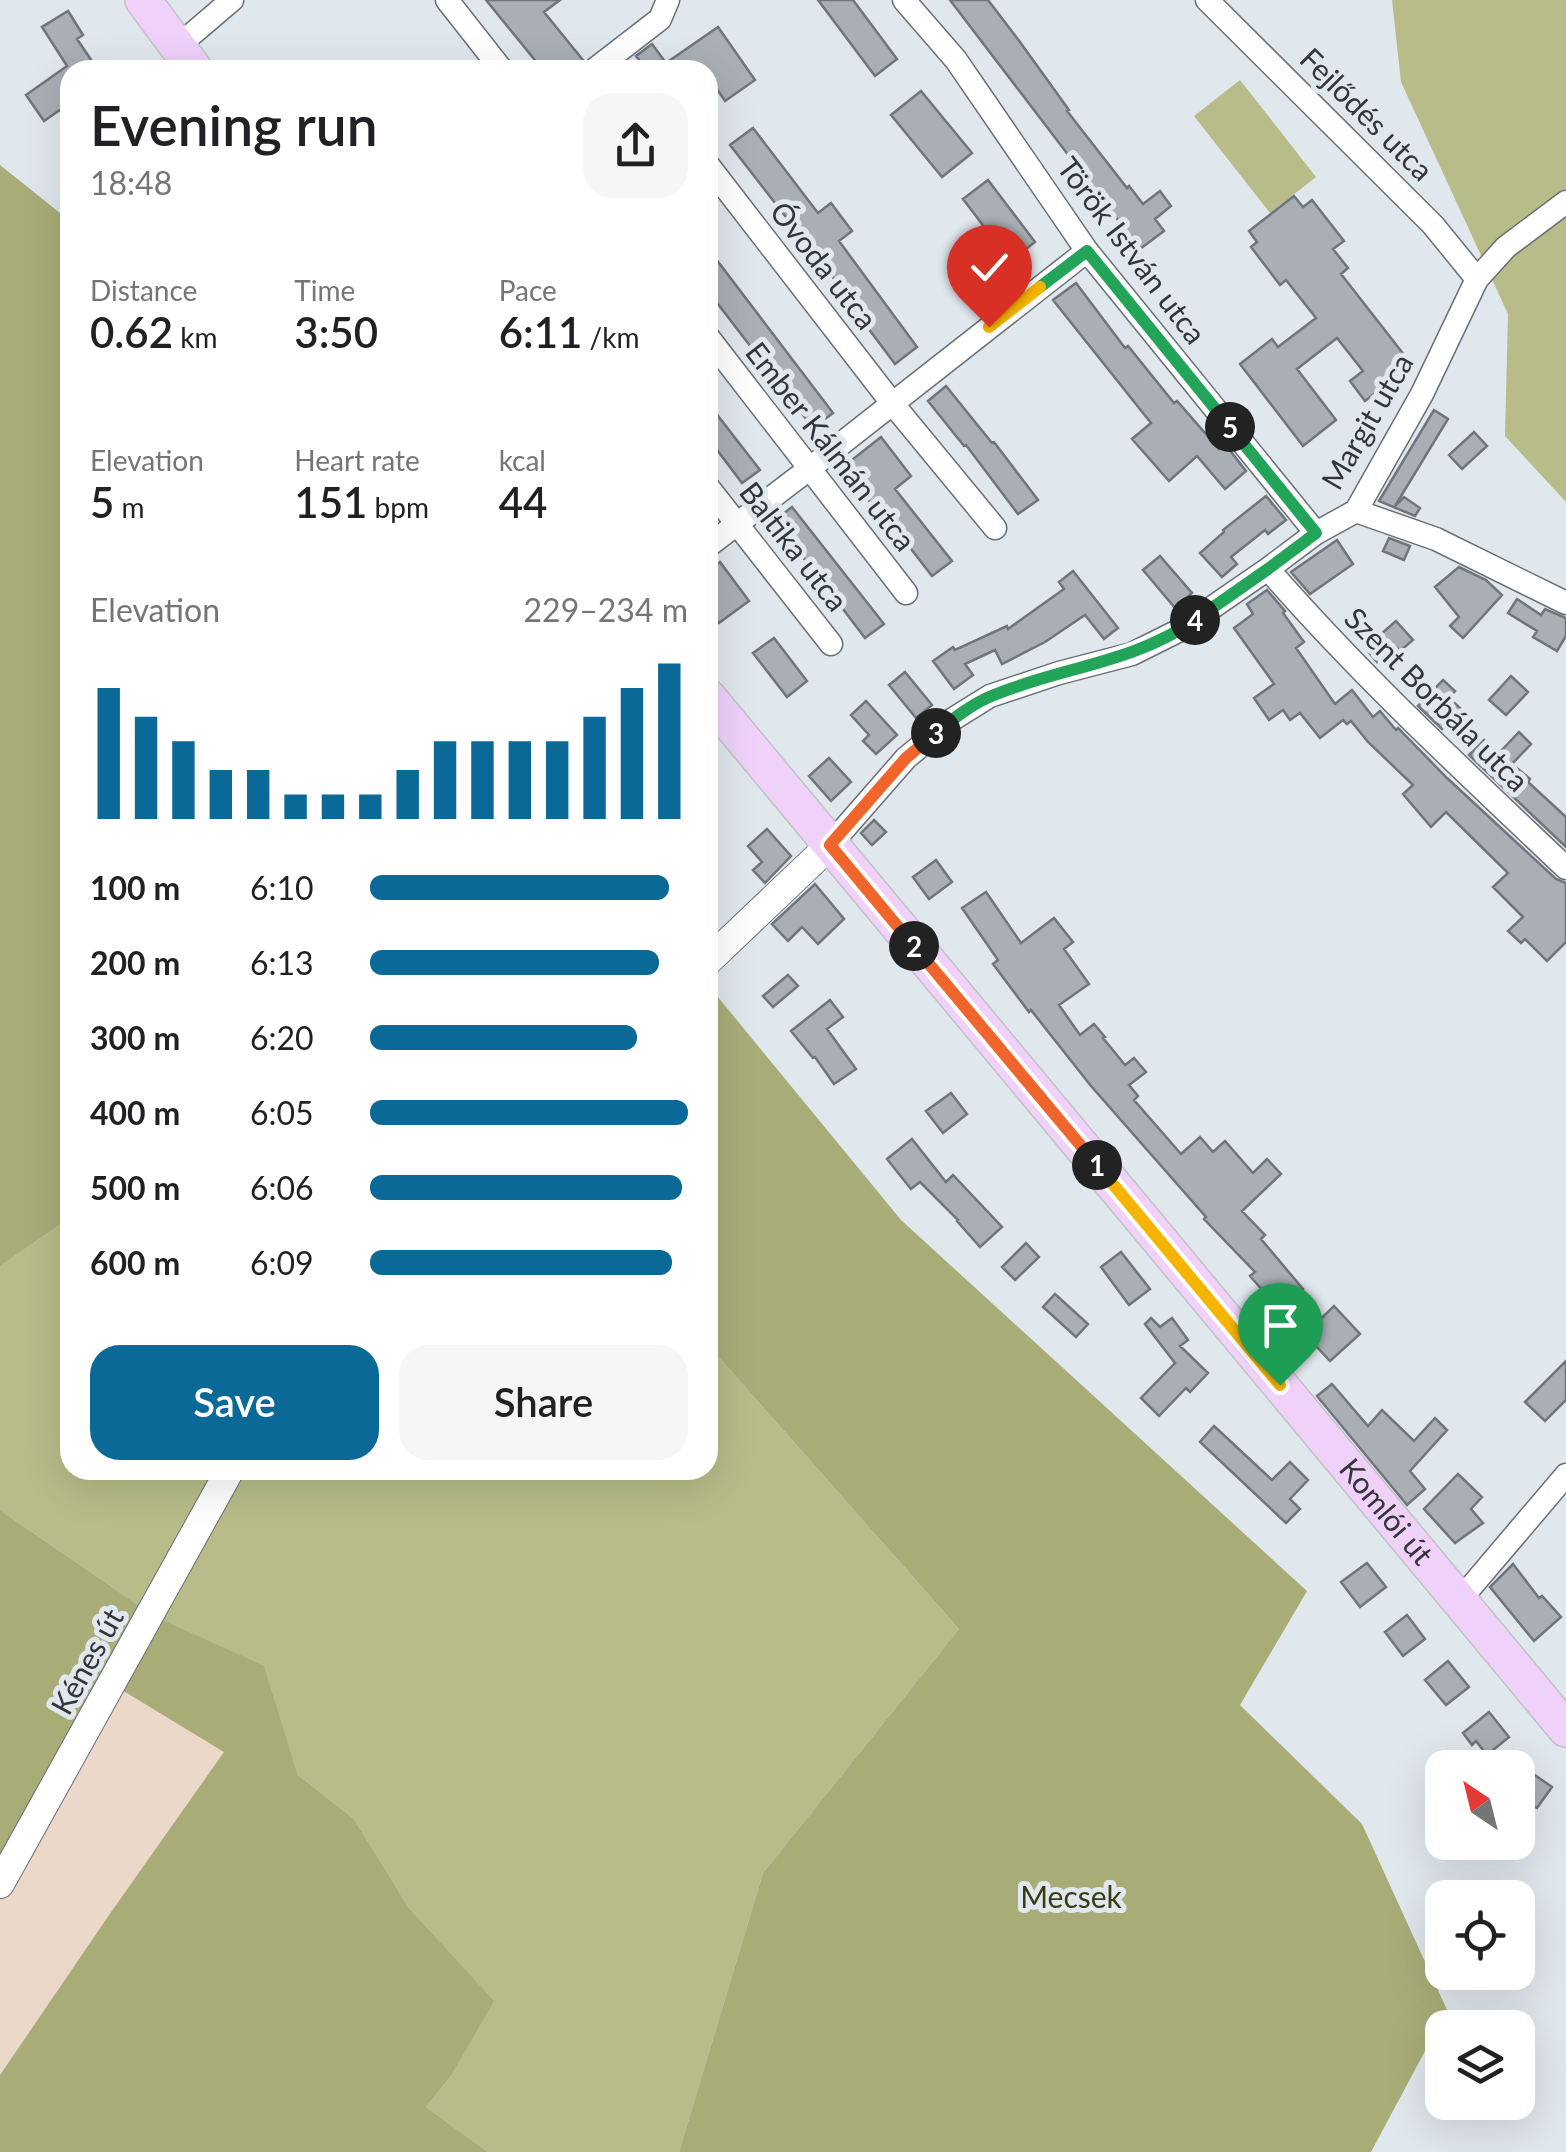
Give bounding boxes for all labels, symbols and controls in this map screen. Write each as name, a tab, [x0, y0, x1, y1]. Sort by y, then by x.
street label: Fejlődés utca	[1294, 40, 1441, 187]
text: Evening run	[90, 92, 378, 158]
button: share	[583, 93, 688, 198]
street label: Török István utca	[1051, 149, 1214, 350]
text: 18:48	[90, 163, 172, 202]
street label: Óvoda utca	[764, 194, 886, 336]
pin	[947, 225, 1032, 328]
icon: check	[962, 240, 1017, 295]
text: Distance	[90, 273, 197, 307]
text: Time	[294, 273, 355, 307]
text: Pace	[499, 273, 557, 307]
text: 0.62	[90, 307, 173, 357]
text: 3:50	[294, 307, 378, 357]
text: 6:11	[499, 307, 582, 357]
text: km	[173, 320, 217, 354]
text: /km	[582, 320, 639, 354]
street label: Ember Kálmán utca	[739, 334, 924, 557]
street label: Margit utca	[1313, 347, 1420, 495]
pin: 5	[1205, 402, 1255, 452]
text: 5	[1222, 410, 1238, 444]
text: Elevation	[90, 443, 204, 477]
text: Heart rate	[294, 443, 420, 477]
text: kcal	[499, 443, 546, 477]
street label: Baltika utca	[733, 474, 856, 618]
text: 5	[90, 477, 114, 527]
text: 151	[294, 477, 367, 527]
text: 44	[499, 477, 547, 527]
text: m	[114, 490, 145, 524]
text: bpm	[367, 490, 429, 524]
text: Elevation	[90, 590, 220, 629]
text: 229–234 m	[524, 590, 688, 629]
pin: 4	[1170, 595, 1220, 645]
street label: Szent Borbála utca	[1338, 599, 1537, 798]
text: 4	[1187, 603, 1203, 637]
pin: 3	[911, 708, 961, 758]
text: 3	[928, 716, 944, 750]
text: 100 m	[90, 868, 180, 907]
text: 6:10	[250, 868, 314, 907]
pin: 2	[889, 921, 939, 971]
text: 2	[906, 929, 922, 963]
text: 200 m	[90, 943, 180, 982]
text: 6:13	[250, 943, 314, 982]
text: 300 m	[90, 1018, 180, 1057]
text: 6:20	[250, 1018, 314, 1057]
text: 400 m	[90, 1093, 180, 1132]
text: 6:05	[250, 1093, 314, 1132]
pin: 1	[1072, 1140, 1122, 1190]
text: 1	[1089, 1148, 1105, 1182]
text: 500 m	[90, 1168, 180, 1207]
text: 6:06	[250, 1168, 314, 1207]
text: 600 m	[90, 1243, 180, 1282]
text: 6:09	[250, 1243, 314, 1282]
pin	[1238, 1283, 1323, 1386]
icon: arrive	[1253, 1298, 1308, 1353]
button: Save	[90, 1345, 379, 1460]
button: Share	[399, 1345, 688, 1460]
street label: Komlói út	[1333, 1450, 1442, 1571]
street label: Kénes út	[43, 1602, 130, 1720]
north arrow	[1425, 1750, 1535, 1860]
map controls	[1425, 1750, 1535, 2120]
park label: Mecsek	[1020, 1878, 1123, 1914]
button: locate	[1425, 1880, 1535, 1990]
button: layers	[1425, 2010, 1535, 2120]

